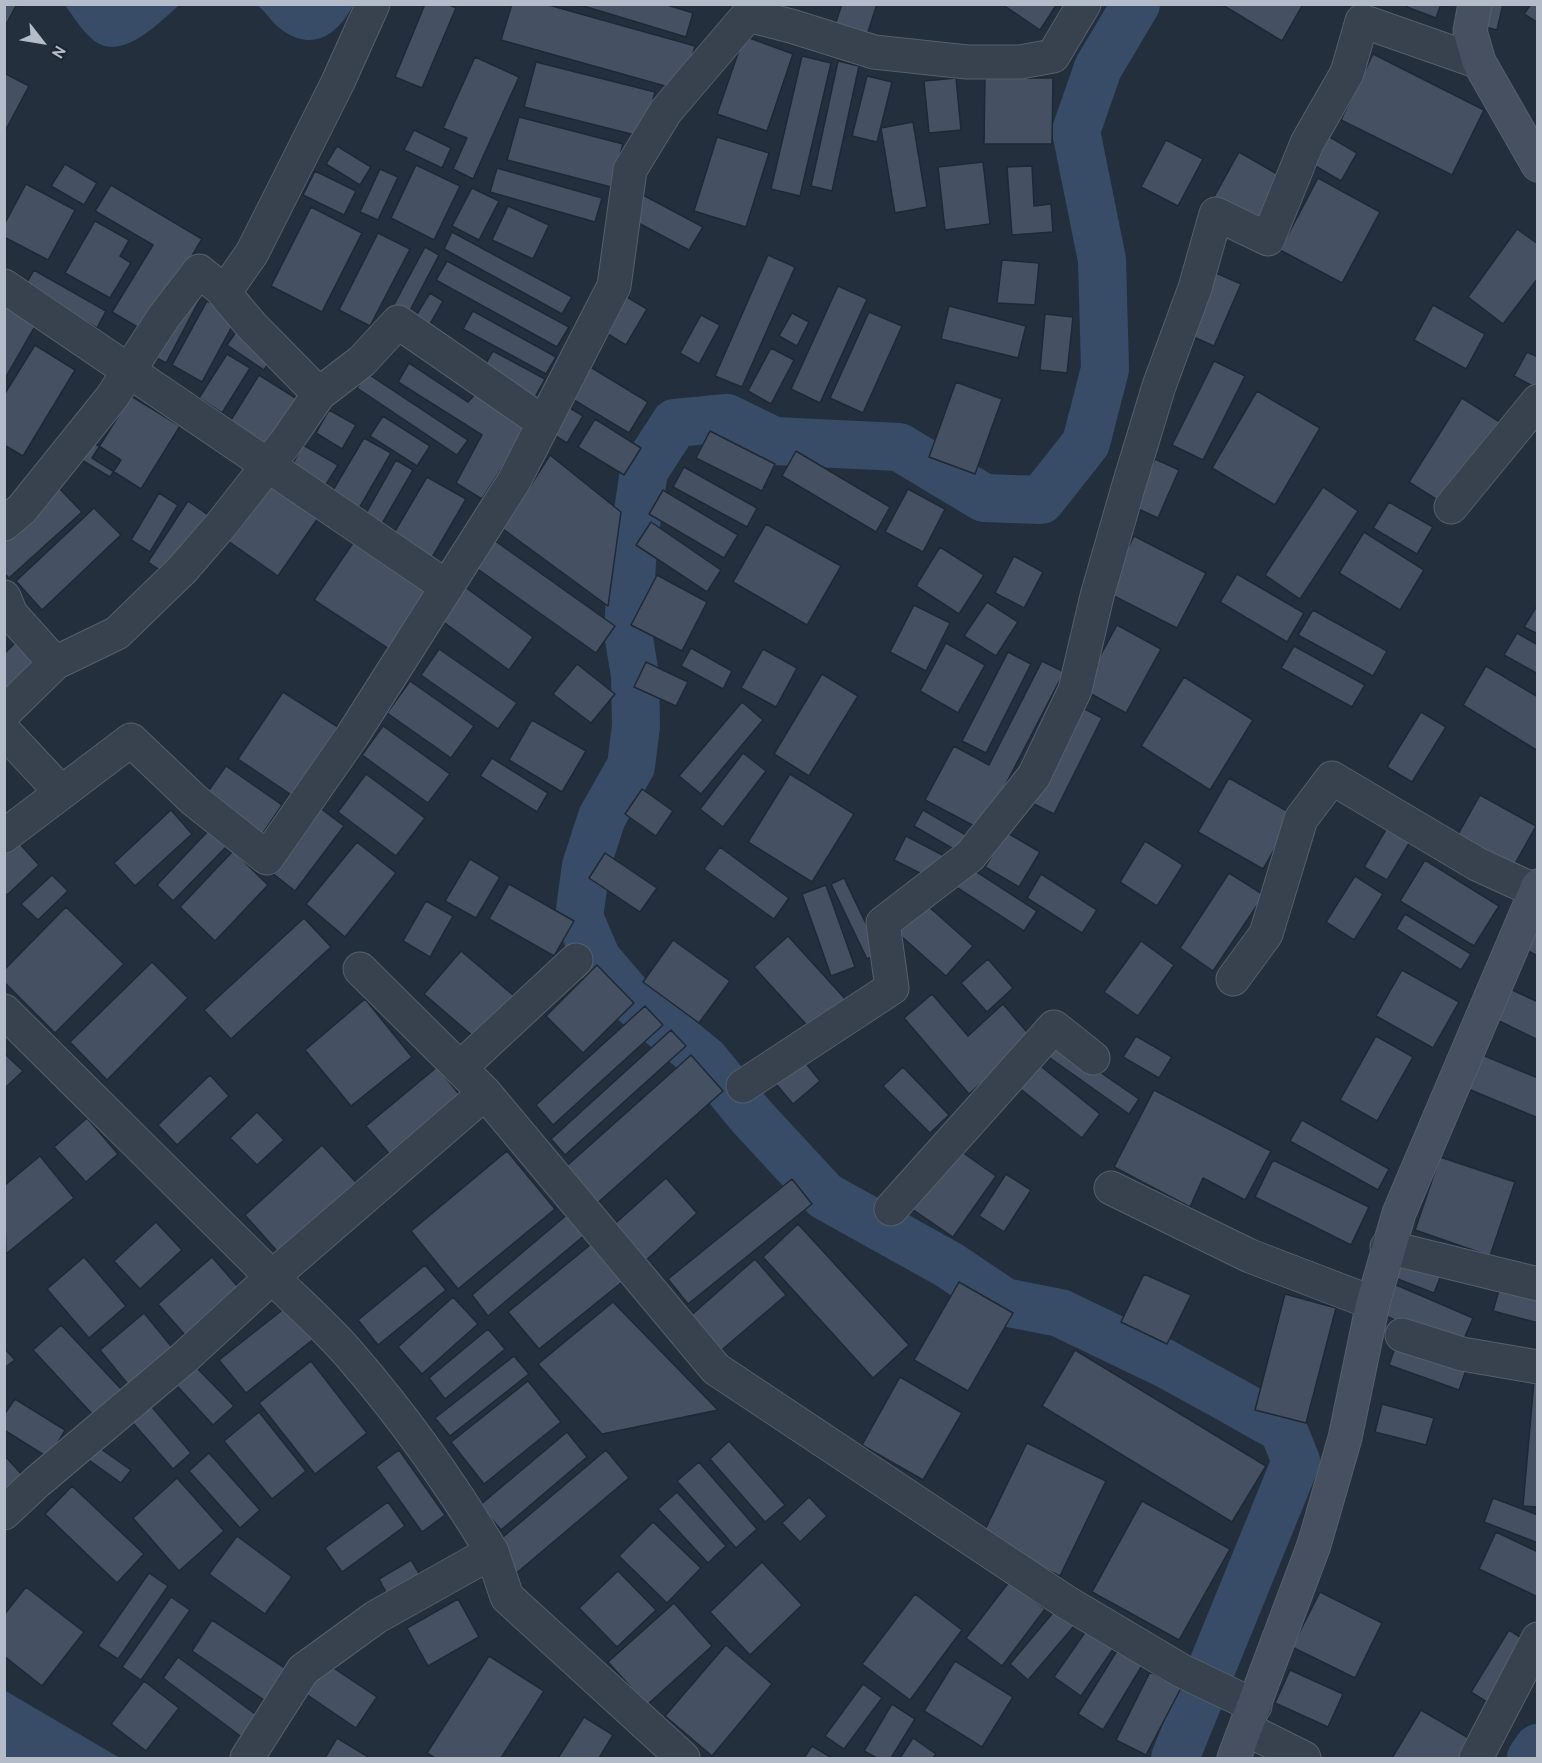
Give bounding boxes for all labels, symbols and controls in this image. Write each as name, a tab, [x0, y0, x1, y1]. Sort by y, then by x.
north arrow	[12, 12, 72, 72]
text: N	[46, 41, 69, 61]

